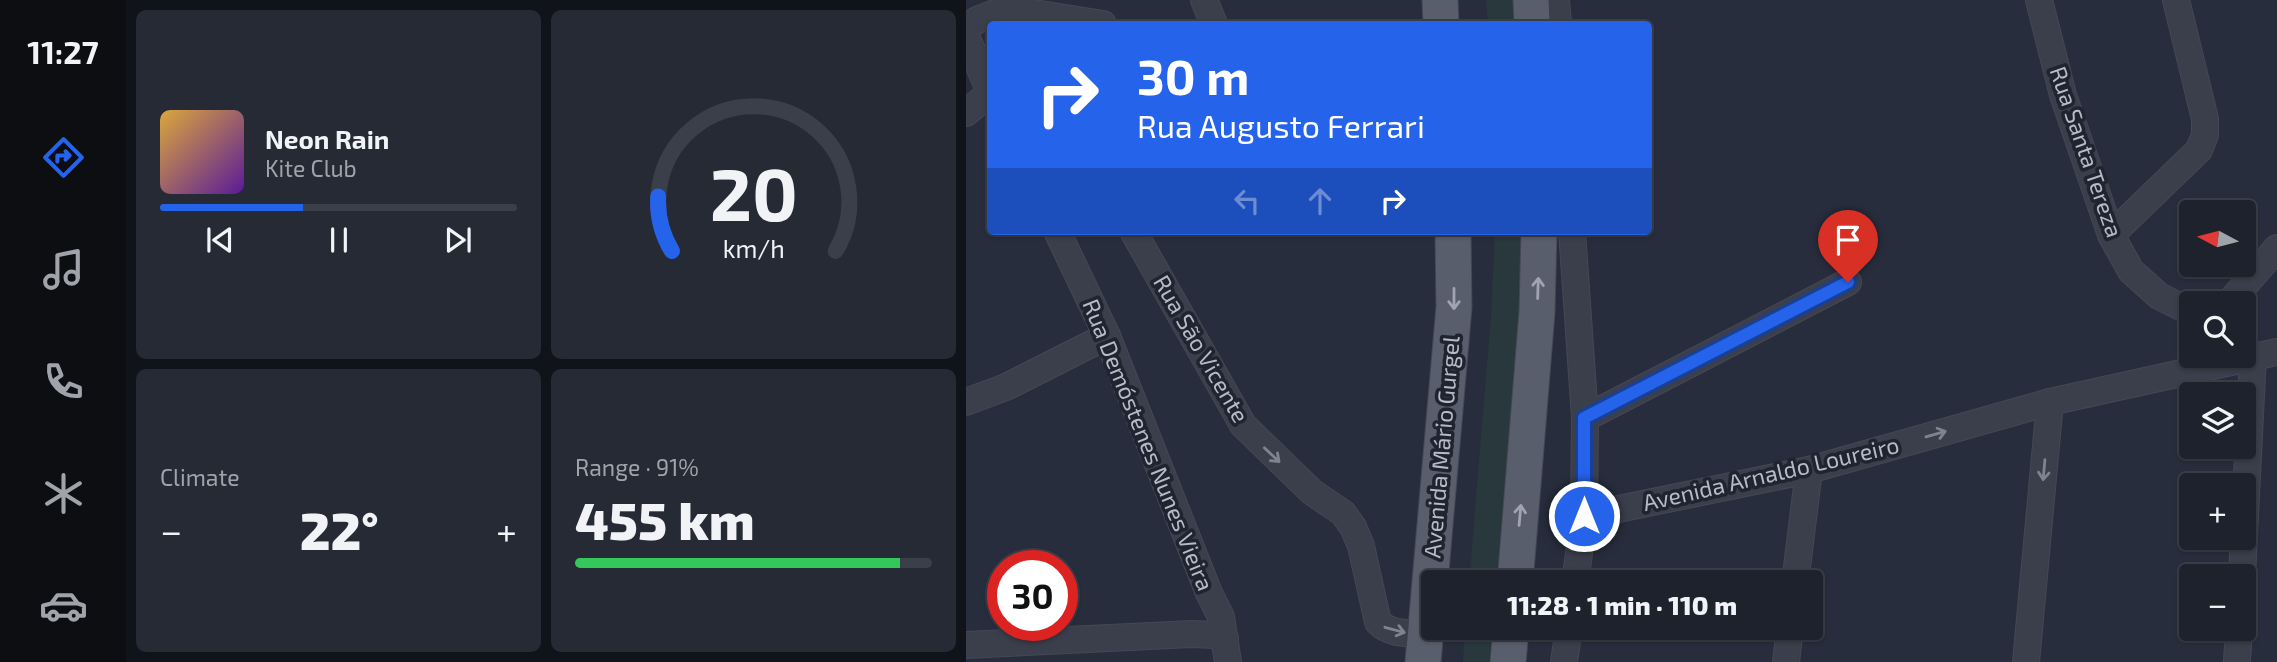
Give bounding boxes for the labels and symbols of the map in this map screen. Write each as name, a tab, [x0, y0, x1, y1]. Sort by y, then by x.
street label: Rua Santa Tereza	[2045, 63, 2129, 241]
north arrow	[2179, 200, 2256, 276]
pin	[1818, 210, 1878, 282]
street label: Rua São Vicente	[1148, 270, 1255, 427]
one-way arrow	[1532, 277, 1545, 300]
one-way arrow	[1447, 287, 1461, 310]
street label: Rua Demóstenes Nunes Vieira	[1077, 295, 1220, 595]
street label: Avenida Mário Gurgel	[1417, 335, 1465, 559]
one-way arrow	[1925, 427, 1947, 440]
street label: Avenida Arnaldo Loureiro	[1640, 430, 1902, 516]
one-way arrow	[1263, 446, 1280, 463]
one-way arrow	[2037, 458, 2050, 481]
position arrow	[1547, 479, 1621, 553]
one-way arrow	[1514, 504, 1527, 527]
speed limit sign: 30	[987, 550, 1078, 641]
one-way arrow	[1383, 624, 1405, 637]

